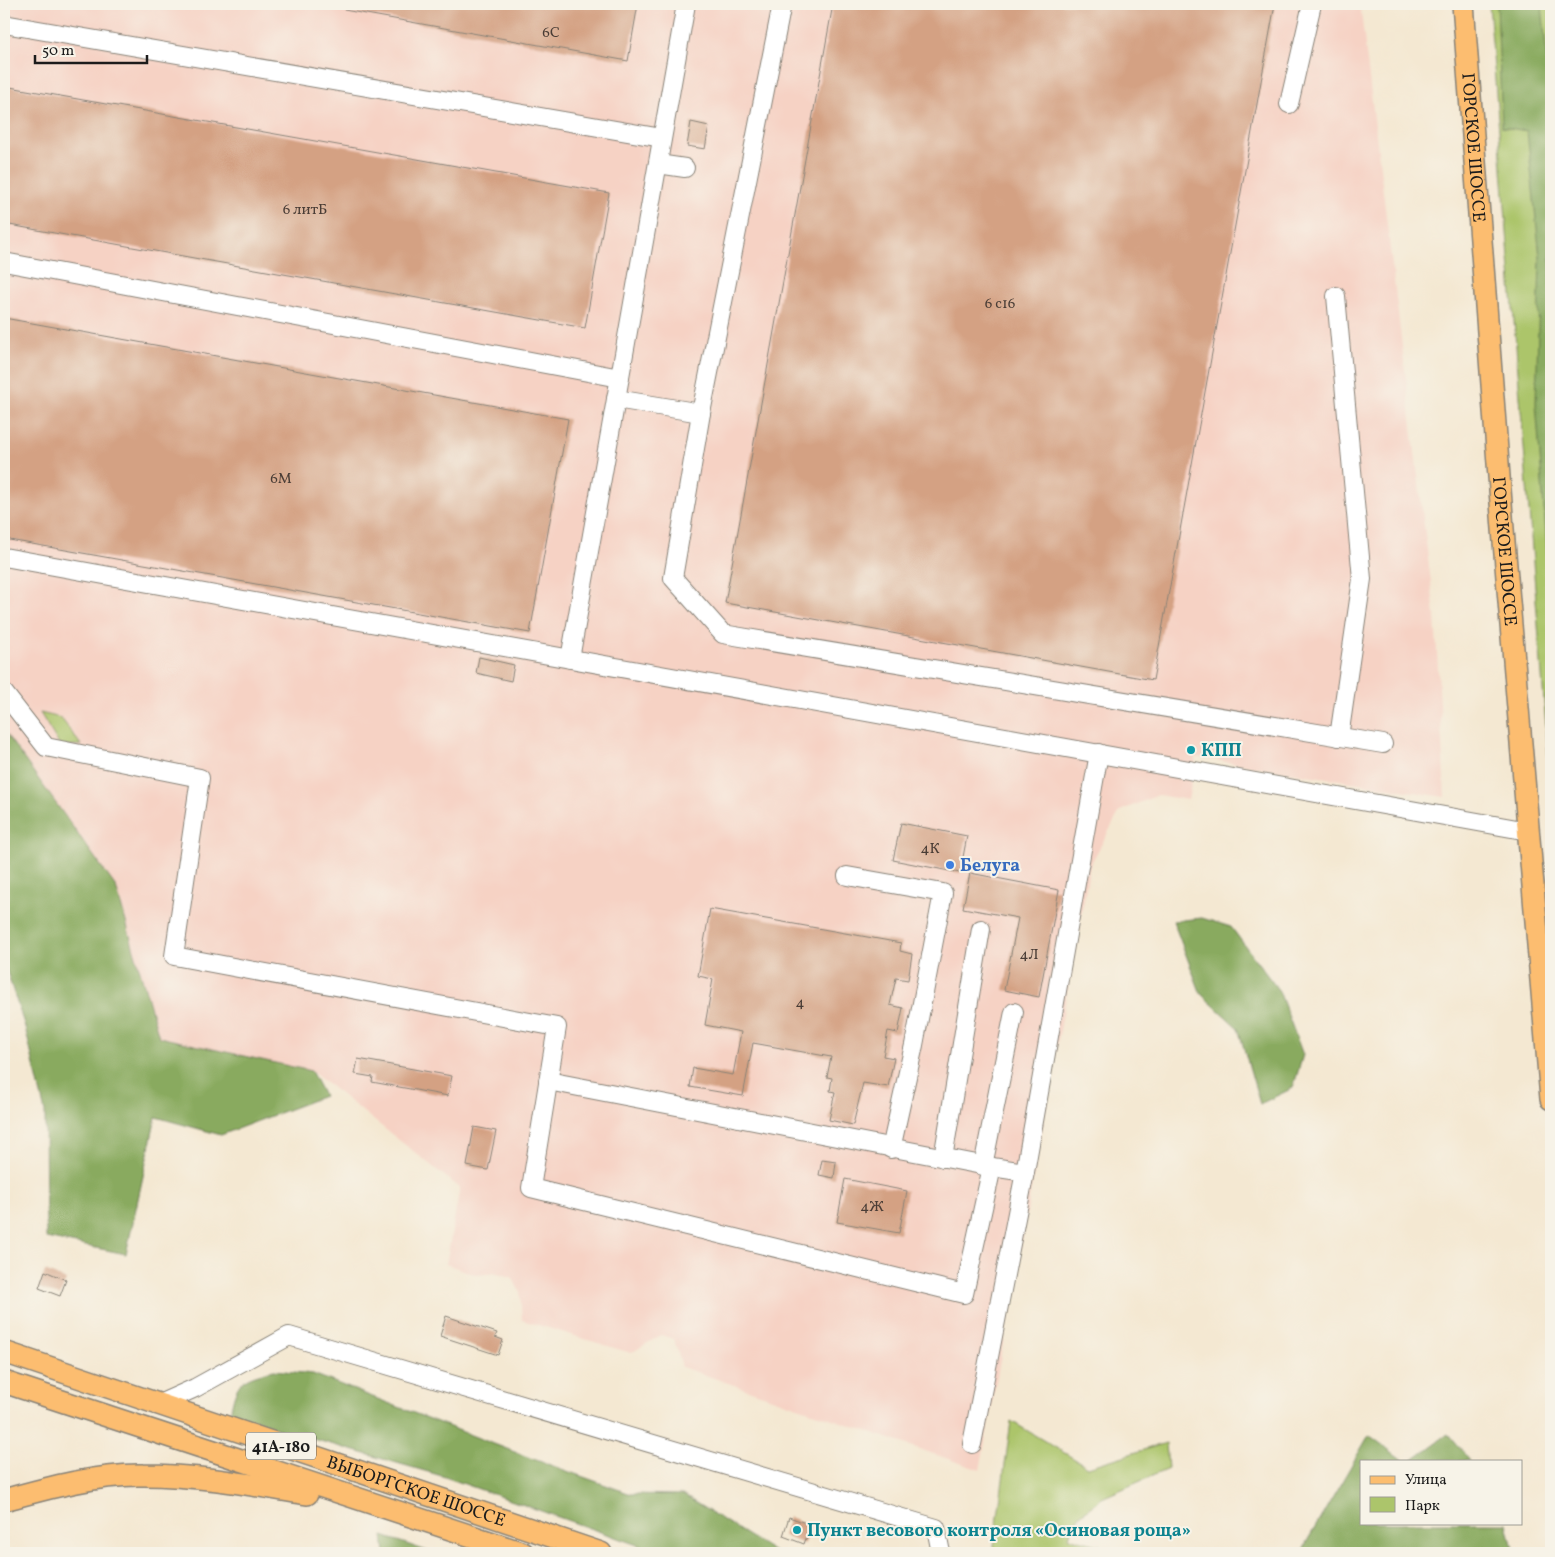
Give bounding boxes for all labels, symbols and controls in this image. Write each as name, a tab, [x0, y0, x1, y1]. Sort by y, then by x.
house number: 6С	[542, 23, 560, 44]
scale bar	[35, 32, 148, 64]
text: 50 m	[42, 41, 74, 62]
street label: ГОРСКОЕ ШОССЕ	[1454, 72, 1491, 224]
house number: 6 литБ	[283, 200, 327, 221]
house number: 6 с16	[985, 294, 1015, 315]
house number: 6М	[270, 469, 292, 490]
street label: ГОРСКОЕ ШОССЕ	[1485, 476, 1522, 627]
place label: КПП	[1201, 739, 1242, 764]
marker: КПП	[1185, 744, 1197, 756]
house number: 4К	[920, 839, 940, 860]
place label: Белуга	[960, 854, 1020, 879]
marker: Белуга	[944, 859, 956, 871]
house number: 4Л	[1019, 945, 1039, 966]
house number: 4	[796, 993, 805, 1014]
house number: 4Ж	[860, 1197, 884, 1218]
road number: 41А-180	[246, 1432, 316, 1460]
street label: ВЫБОРГСКОЕ ШОССЕ	[323, 1450, 509, 1534]
legend	[1360, 1460, 1522, 1524]
text: Улица	[1405, 1470, 1447, 1491]
text: Парк	[1405, 1496, 1440, 1517]
place label: Пункт весового контроля «Осиновая роща»	[807, 1519, 1191, 1544]
marker: Пункт весового контроля «Осиновая роща»	[791, 1524, 803, 1536]

